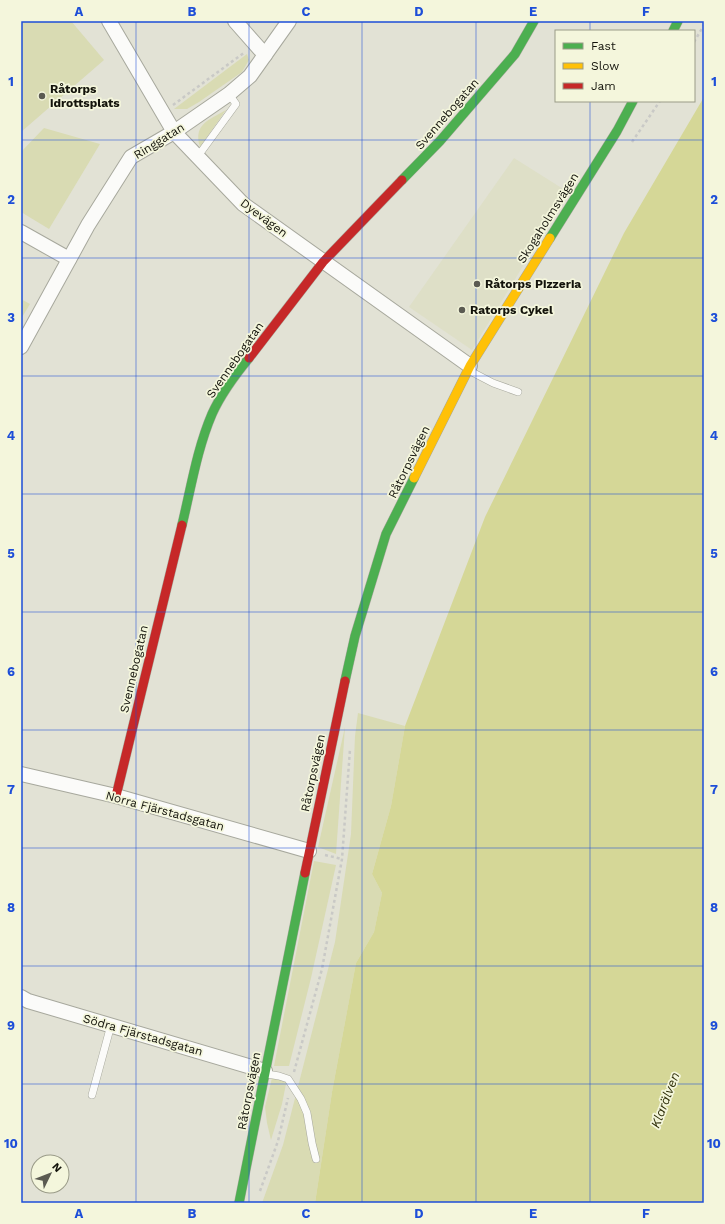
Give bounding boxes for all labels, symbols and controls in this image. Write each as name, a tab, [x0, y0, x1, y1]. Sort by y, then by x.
text: A	[75, 4, 84, 19]
text: B	[188, 4, 197, 19]
text: C	[302, 4, 311, 19]
text: D	[414, 4, 424, 19]
text: E	[529, 4, 537, 19]
text: F	[642, 4, 650, 19]
legend	[555, 30, 695, 102]
text: Fast	[591, 39, 616, 53]
text: Slow	[591, 59, 619, 73]
text: 1	[8, 74, 14, 89]
text: 1	[711, 74, 717, 89]
street label: Svennebogatan	[412, 76, 482, 152]
text: Jam	[591, 79, 616, 93]
place label: Råtorps idrottsplats	[50, 82, 120, 110]
marker: Råtorps idrottsplats	[37, 91, 47, 101]
street label: Ringgatan	[131, 120, 187, 162]
street label: Skogaholmsvägen	[514, 170, 582, 266]
text: 2	[7, 192, 15, 207]
text: 2	[710, 192, 718, 207]
street label: Dyevägen	[238, 196, 290, 240]
place label: Råtorps Pizzeria	[485, 277, 581, 291]
marker: Råtorps Pizzeria	[472, 279, 482, 289]
place label: Ratorps Cykel	[470, 303, 553, 317]
marker: Ratorps Cykel	[457, 305, 467, 315]
text: 3	[7, 310, 15, 325]
text: 3	[710, 310, 718, 325]
street label: Svennebogatan	[204, 319, 266, 401]
street label: Råtorpsvägen	[385, 423, 433, 501]
text: 4	[7, 428, 16, 443]
text: 4	[710, 428, 719, 443]
text: 5	[7, 546, 15, 561]
text: 5	[710, 546, 718, 561]
street label: Svennebogatan	[117, 624, 151, 714]
text: 6	[7, 664, 15, 679]
text: 6	[710, 664, 718, 679]
street label: Råtorpsvägen	[298, 733, 328, 813]
text: 7	[7, 782, 15, 797]
text: 7	[710, 782, 718, 797]
street label: Norra Fjärstadsgatan	[104, 788, 226, 834]
text: 8	[7, 900, 15, 915]
text: 8	[710, 900, 718, 915]
street label: Södra Fjärstadsgatan	[82, 1011, 204, 1059]
text: 9	[7, 1018, 15, 1033]
text: 9	[710, 1018, 718, 1033]
street label: Råtorpsvägen	[235, 1051, 263, 1131]
water label: Klarälven	[648, 1070, 683, 1130]
text: 10	[4, 1136, 18, 1151]
text: 10	[707, 1136, 721, 1151]
north arrow	[30, 1154, 70, 1194]
text: N	[49, 1160, 64, 1175]
text: A	[75, 1206, 84, 1221]
text: B	[188, 1206, 197, 1221]
text: C	[302, 1206, 311, 1221]
text: D	[414, 1206, 424, 1221]
text: E	[529, 1206, 537, 1221]
text: F	[642, 1206, 650, 1221]

